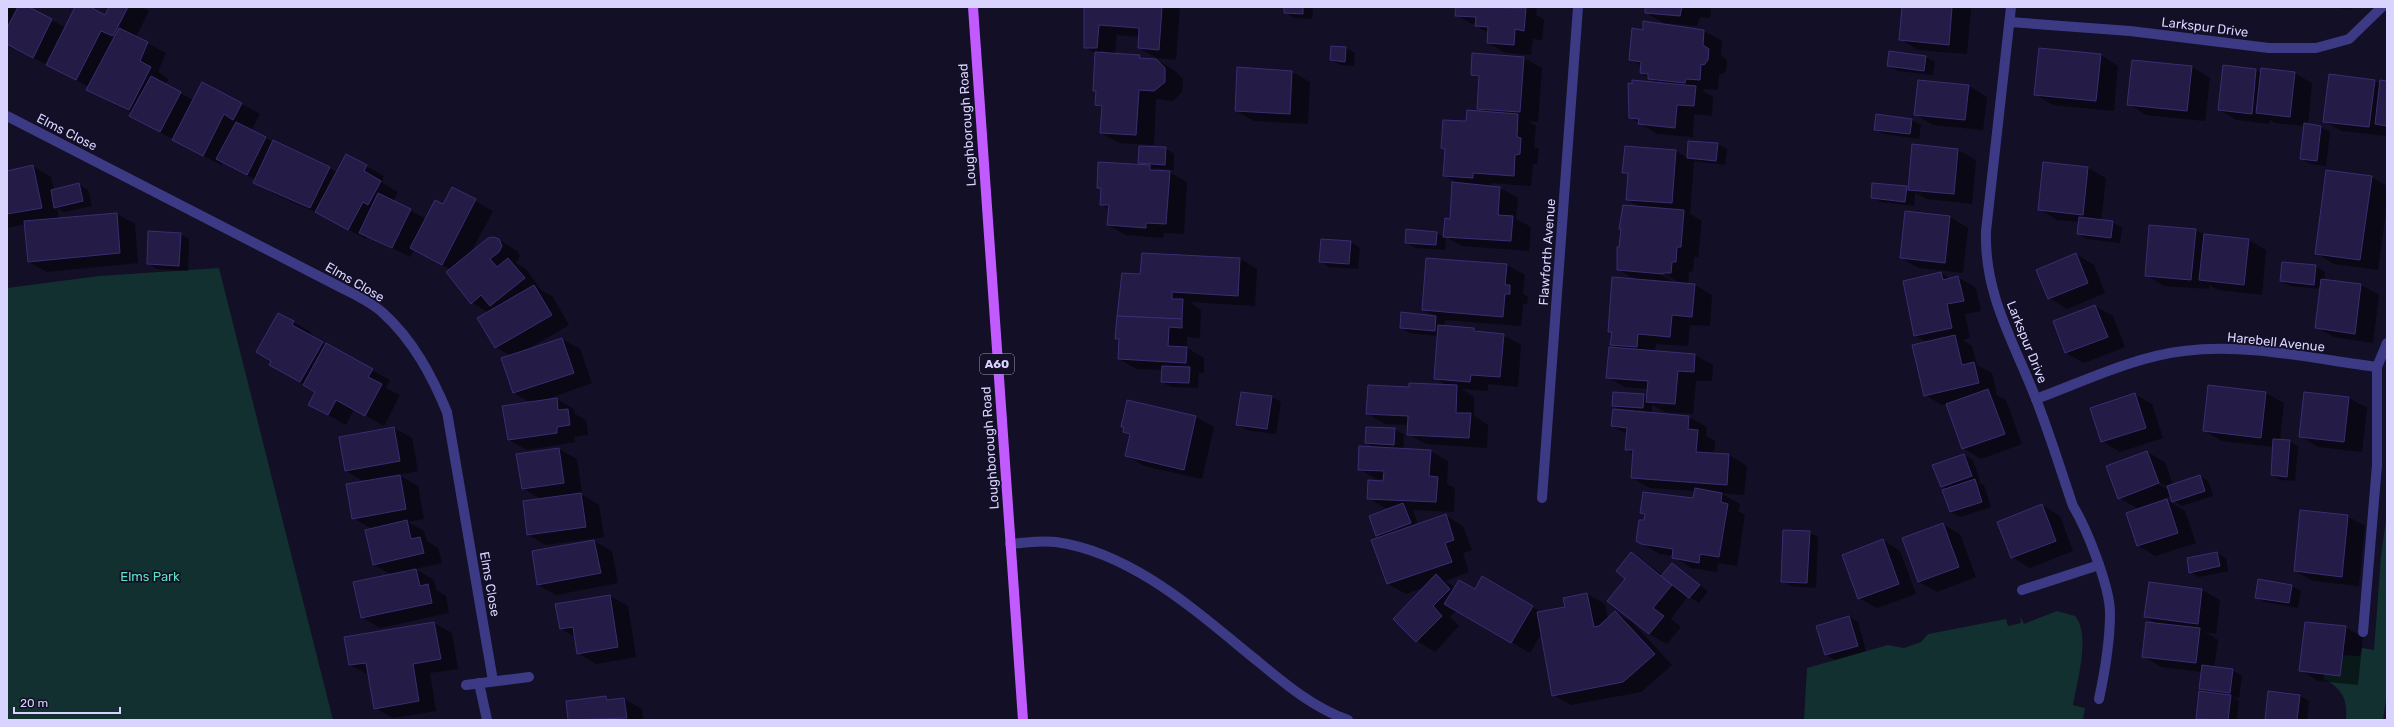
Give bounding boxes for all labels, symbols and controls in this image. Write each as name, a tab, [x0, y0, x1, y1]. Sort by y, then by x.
street label: Larkspur Drive	[2161, 14, 2249, 40]
street label: Loughborough Road	[955, 63, 980, 187]
street label: Elms Close	[34, 110, 100, 154]
street label: Flawforth Avenue	[1536, 198, 1558, 306]
street label: Elms Close	[323, 259, 387, 305]
street label: Larkspur Drive	[2004, 299, 2050, 385]
street label: Harebell Avenue	[2226, 329, 2326, 355]
road number: A60	[980, 354, 1014, 374]
street label: Loughborough Road	[978, 386, 1003, 510]
street label: Elms Close	[477, 550, 503, 618]
park label: Elms Park	[120, 569, 180, 584]
scale bar	[14, 689, 120, 715]
text: 20 m	[20, 696, 48, 710]

